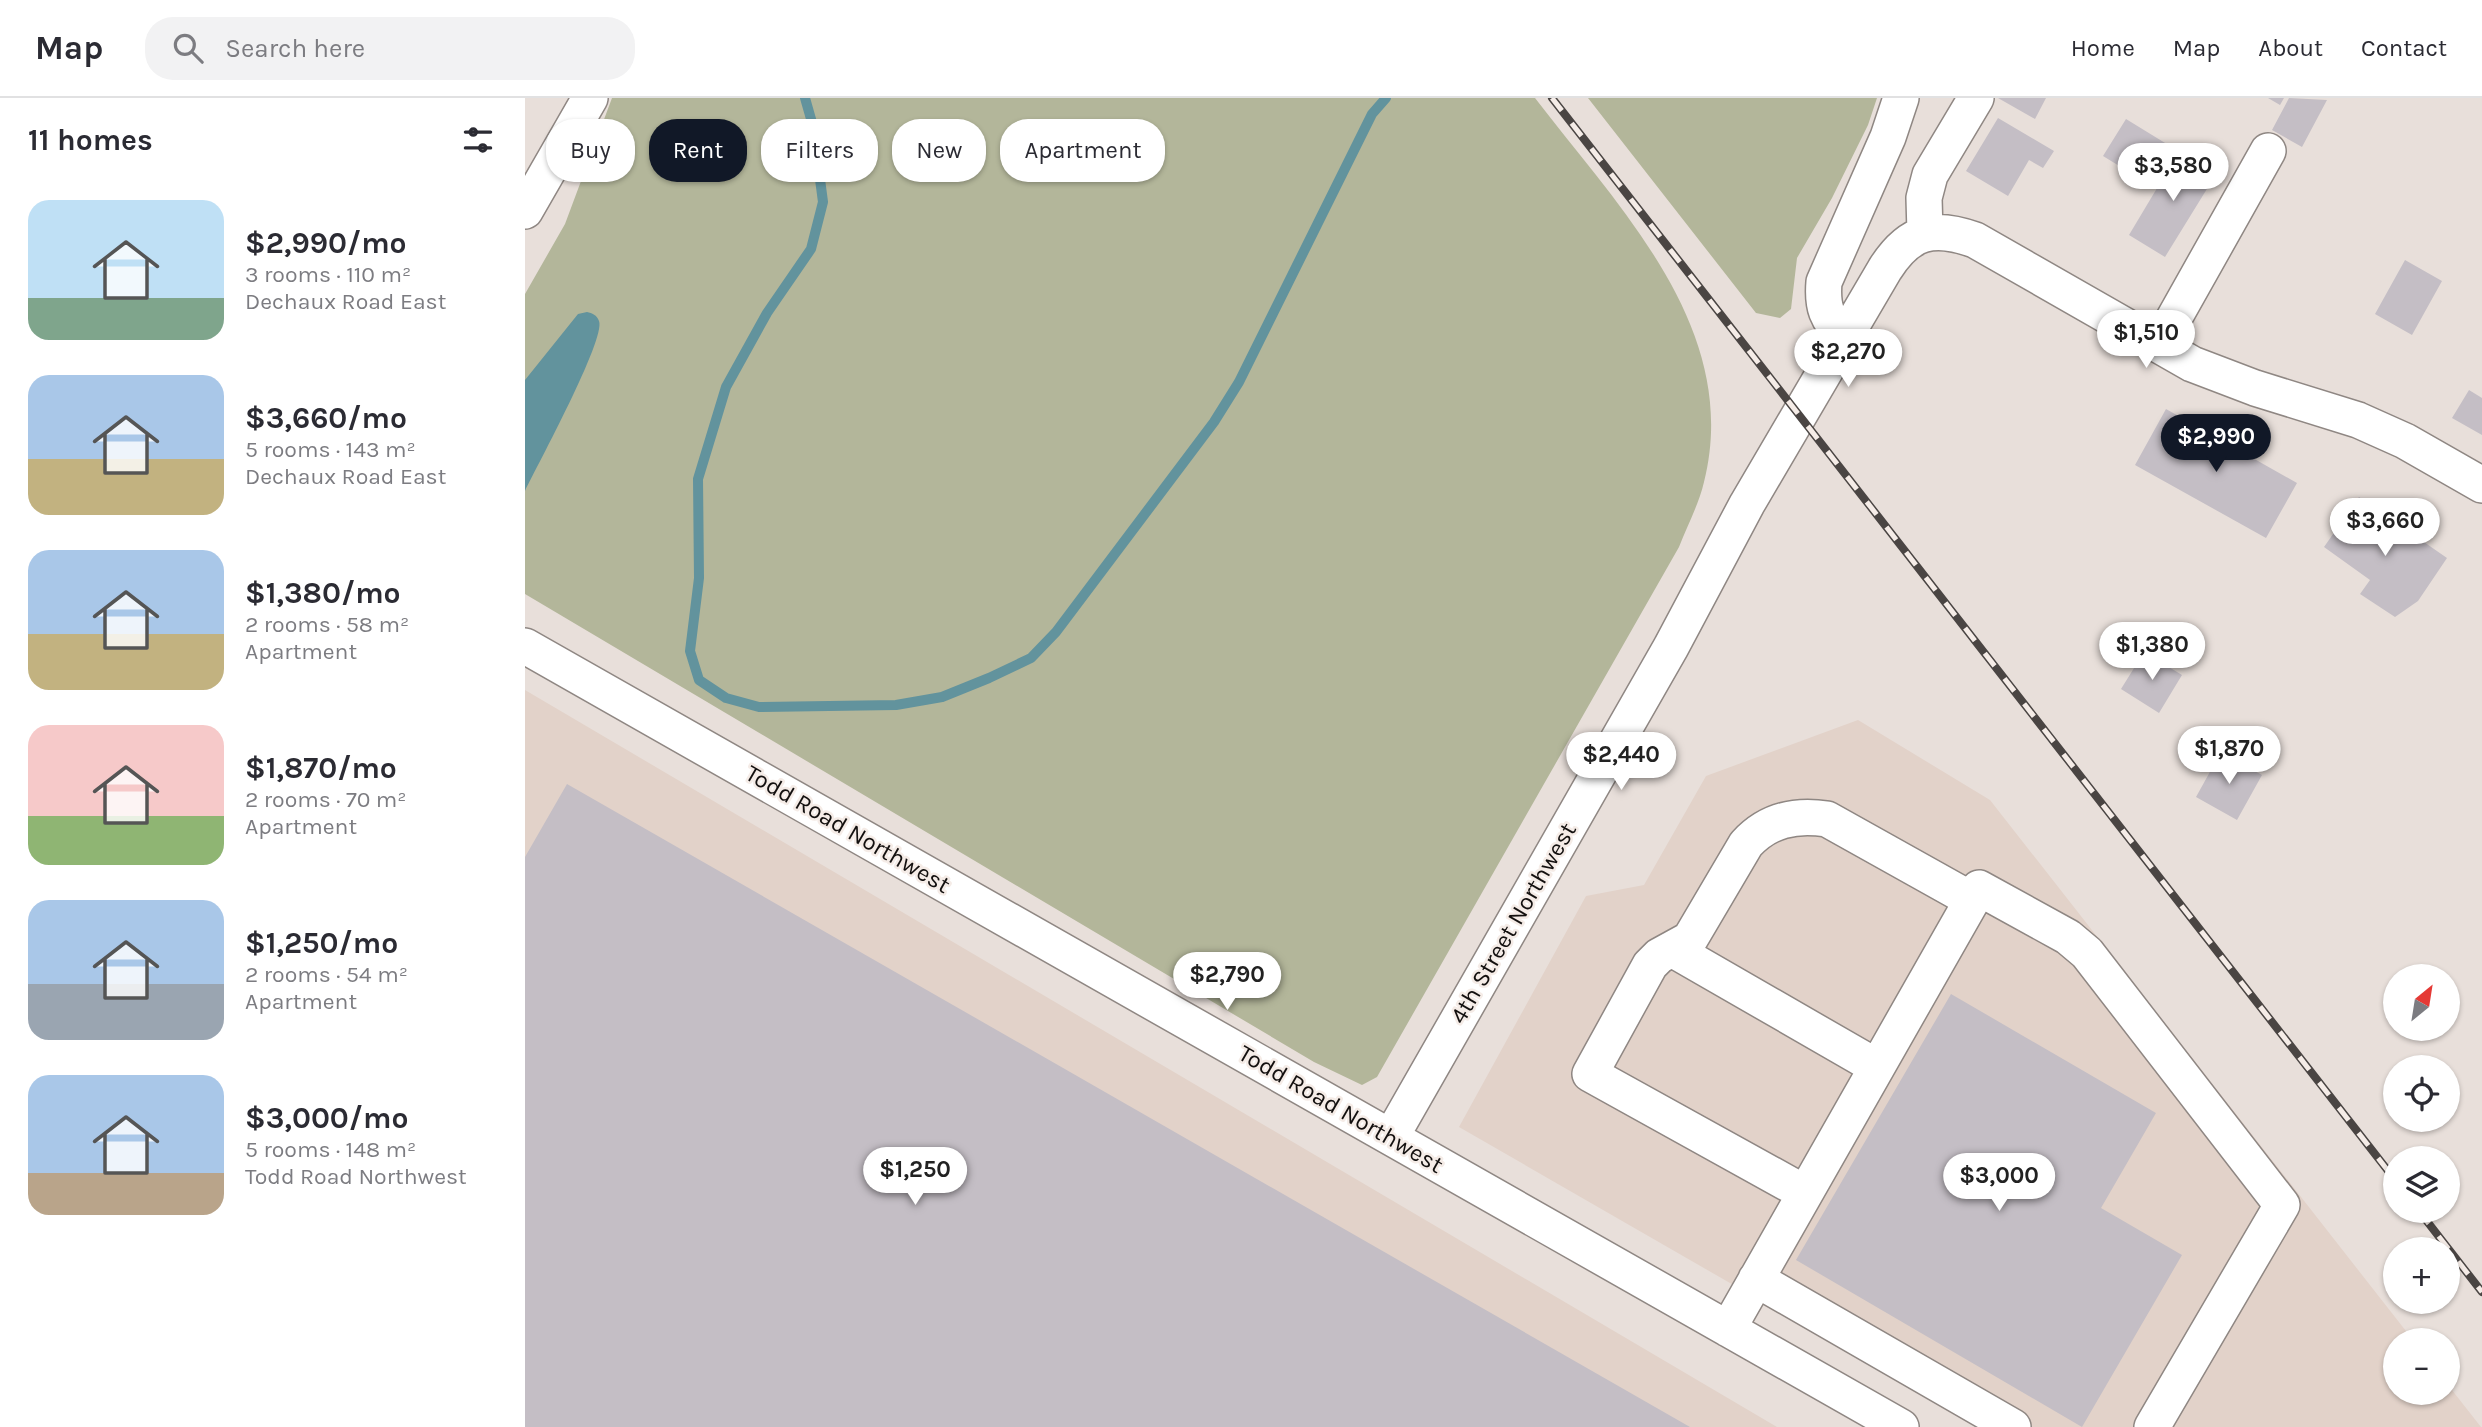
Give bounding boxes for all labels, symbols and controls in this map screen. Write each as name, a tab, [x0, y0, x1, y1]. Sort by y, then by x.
search box	[145, 17, 635, 80]
text: Map	[35, 29, 103, 67]
icon: search	[169, 29, 207, 67]
text: Search here	[225, 33, 365, 64]
text: Home	[2071, 34, 2135, 62]
text: Map	[2173, 34, 2220, 62]
text: About	[2258, 34, 2323, 62]
text: Contact	[2361, 34, 2447, 62]
chip: Buy	[546, 119, 635, 182]
chip: Rent	[649, 119, 747, 182]
chip: Filters	[761, 119, 878, 182]
chip: New	[892, 119, 986, 182]
chip: Apartment	[1000, 119, 1165, 182]
icon: filters	[459, 121, 497, 159]
text: 11 homes	[28, 122, 153, 158]
pin: $3,580	[2116, 144, 2230, 203]
text: $3,580	[2134, 152, 2212, 179]
text: $2,990/mo	[245, 225, 407, 261]
icon: home	[84, 228, 168, 312]
text: 3 rooms · 110 m²	[245, 261, 411, 288]
text: Dechaux Road East	[245, 288, 446, 315]
pin: $1,510	[2089, 310, 2203, 370]
text: $1,510	[2113, 319, 2179, 346]
pin: $2,270	[1791, 330, 1905, 389]
text: $2,270	[1810, 338, 1886, 365]
text: $3,660/mo	[245, 400, 407, 436]
icon: home	[84, 403, 168, 487]
pin: $2,990	[2159, 414, 2273, 474]
text: $2,990	[2177, 423, 2255, 450]
text: 5 rooms · 143 m²	[245, 436, 416, 463]
text: Dechaux Road East	[245, 463, 446, 490]
pin: $3,660	[2328, 498, 2442, 558]
text: $3,660	[2346, 507, 2424, 534]
text: $1,380/mo	[245, 575, 401, 611]
icon: home	[84, 578, 168, 662]
text: 2 rooms · 58 m²	[245, 611, 409, 638]
pin: $1,380	[2095, 622, 2209, 682]
text: $1,380	[2115, 631, 2189, 658]
text: Apartment	[245, 638, 357, 665]
pin: $1,870	[2172, 726, 2286, 786]
pin: $2,440	[1564, 732, 1678, 792]
text: $1,870	[2194, 735, 2264, 762]
text: $2,440	[1582, 741, 1660, 768]
text: $1,870/mo	[245, 750, 397, 786]
icon: home	[84, 753, 168, 837]
street label: Todd Road Northwest	[741, 759, 955, 899]
text: 2 rooms · 70 m²	[245, 786, 407, 813]
text: Apartment	[245, 813, 357, 840]
street label: 4th Street Northwest	[1444, 818, 1582, 1028]
text: $1,250/mo	[245, 925, 398, 961]
icon: home	[84, 928, 168, 1012]
pin: $2,790	[1170, 953, 1284, 1012]
text: 2 rooms · 54 m²	[245, 961, 408, 988]
text: $2,790	[1189, 961, 1265, 988]
north arrow	[2383, 964, 2461, 1041]
map controls	[2383, 964, 2460, 1405]
text: Apartment	[245, 988, 357, 1015]
street label: Todd Road Northwest	[1234, 1039, 1448, 1179]
button: locate	[2383, 1055, 2460, 1132]
text: $3,000/mo	[245, 1100, 408, 1136]
icon: home	[84, 1103, 168, 1187]
text: 5 rooms · 148 m²	[245, 1136, 416, 1163]
button: layers	[2383, 1146, 2460, 1223]
pin: $1,250	[858, 1148, 972, 1207]
pin: $3,000	[1942, 1154, 2056, 1213]
text: $1,250	[879, 1156, 951, 1183]
text: $3,000	[1959, 1162, 2039, 1189]
text: Todd Road Northwest	[245, 1163, 467, 1190]
button: +	[2383, 1237, 2460, 1314]
button: −	[2383, 1328, 2460, 1405]

